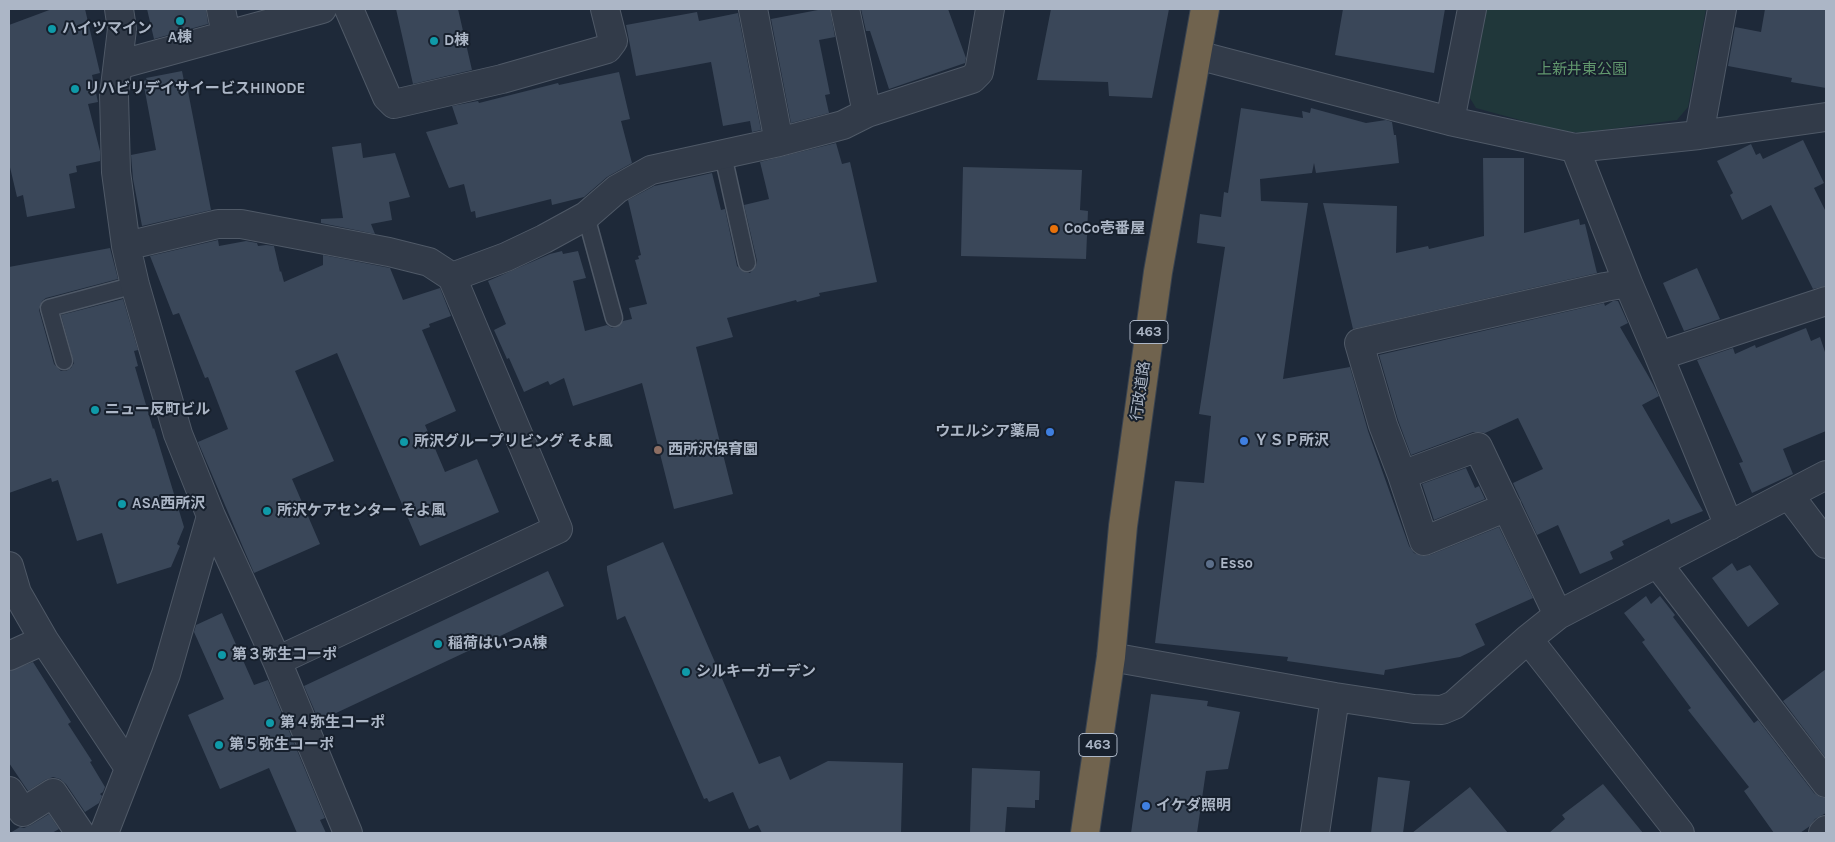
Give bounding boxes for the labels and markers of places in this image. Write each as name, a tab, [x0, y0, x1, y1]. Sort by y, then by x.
marker: A棟	[174, 15, 186, 27]
place label: ハイツマイン	[62, 20, 152, 38]
marker: ハイツマイン	[46, 23, 58, 35]
place label: A棟	[168, 29, 192, 47]
place label: D棟	[444, 32, 469, 50]
marker: D棟	[428, 35, 440, 47]
place label: リハビリデイサイービスHINODE	[85, 80, 305, 98]
marker: リハビリデイサイービスHINODE	[69, 83, 81, 95]
place label: CoCo壱番屋	[1064, 220, 1145, 238]
marker: CoCo壱番屋	[1048, 223, 1060, 235]
place label: ニュー反町ビル	[105, 401, 210, 419]
marker: ニュー反町ビル	[89, 404, 101, 416]
place label: ウエルシア薬局	[935, 423, 1040, 441]
marker: ウエルシア薬局	[1044, 426, 1056, 438]
place label: ＹＳＰ所沢	[1254, 432, 1329, 450]
place label: 所沢グループリビング そよ風	[414, 433, 613, 451]
marker: ＹＳＰ所沢	[1238, 435, 1250, 447]
marker: 所沢グループリビング そよ風	[398, 436, 410, 448]
place label: 西所沢保育園	[668, 441, 758, 459]
marker: 西所沢保育園	[652, 444, 664, 456]
place label: ASA西所沢	[132, 495, 205, 513]
marker: ASA西所沢	[116, 498, 128, 510]
place label: 所沢ケアセンター そよ風	[277, 502, 446, 520]
marker: 所沢ケアセンター そよ風	[261, 505, 273, 517]
place label: Esso	[1220, 555, 1253, 573]
marker: Esso	[1204, 558, 1216, 570]
place label: 稲荷はいつA棟	[448, 635, 547, 653]
marker: 稲荷はいつA棟	[432, 638, 444, 650]
place label: 第３弥生コーポ	[232, 646, 337, 664]
marker: 第３弥生コーポ	[216, 649, 228, 661]
place label: シルキーガーデン	[696, 663, 816, 681]
marker: シルキーガーデン	[680, 666, 692, 678]
place label: 第４弥生コーポ	[280, 714, 385, 732]
marker: 第４弥生コーポ	[264, 717, 276, 729]
place label: 第５弥生コーポ	[229, 736, 334, 754]
marker: 第５弥生コーポ	[213, 739, 225, 751]
place label: イケダ照明	[1156, 797, 1231, 815]
marker: イケダ照明	[1140, 800, 1152, 812]

